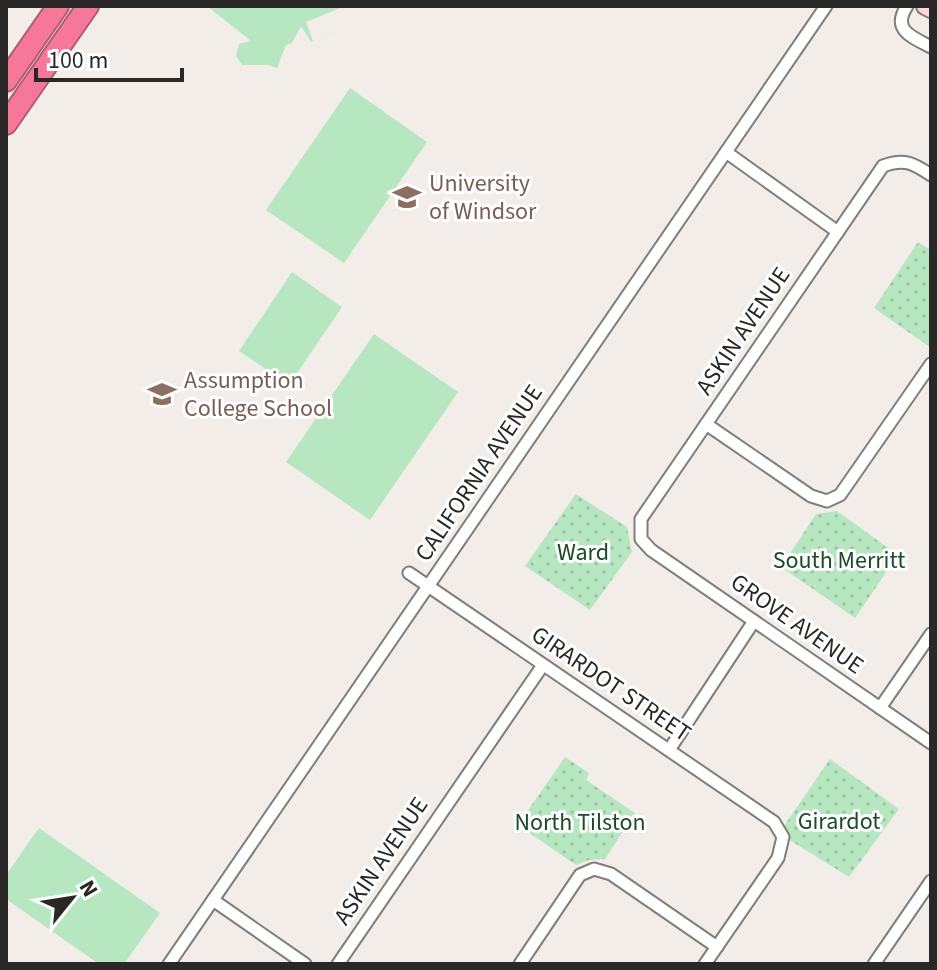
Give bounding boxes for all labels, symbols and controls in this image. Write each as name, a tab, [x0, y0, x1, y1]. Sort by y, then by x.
scale bar	[36, 32, 182, 82]
text: 100 m	[48, 43, 108, 78]
place label: University of Windsor	[429, 166, 537, 229]
school or university icon: University of Windsor	[392, 182, 422, 212]
street label: ASKIN AVENUE	[687, 260, 799, 402]
place label: Assumption College School	[184, 363, 332, 426]
street label: CALIFORNIA AVENUE	[407, 377, 551, 569]
school or university icon: Assumption College School	[147, 379, 177, 409]
park label: Ward	[557, 535, 609, 570]
park label: South Merritt	[773, 543, 905, 578]
street label: GROVE AVENUE	[723, 565, 871, 683]
street label: GIRARDOT STREET	[524, 617, 698, 751]
street label: ASKIN AVENUE	[325, 790, 437, 932]
park label: Girardot	[798, 804, 880, 839]
park label: North Tilston	[514, 805, 646, 840]
north arrow	[32, 858, 112, 938]
text: N	[71, 874, 106, 903]

